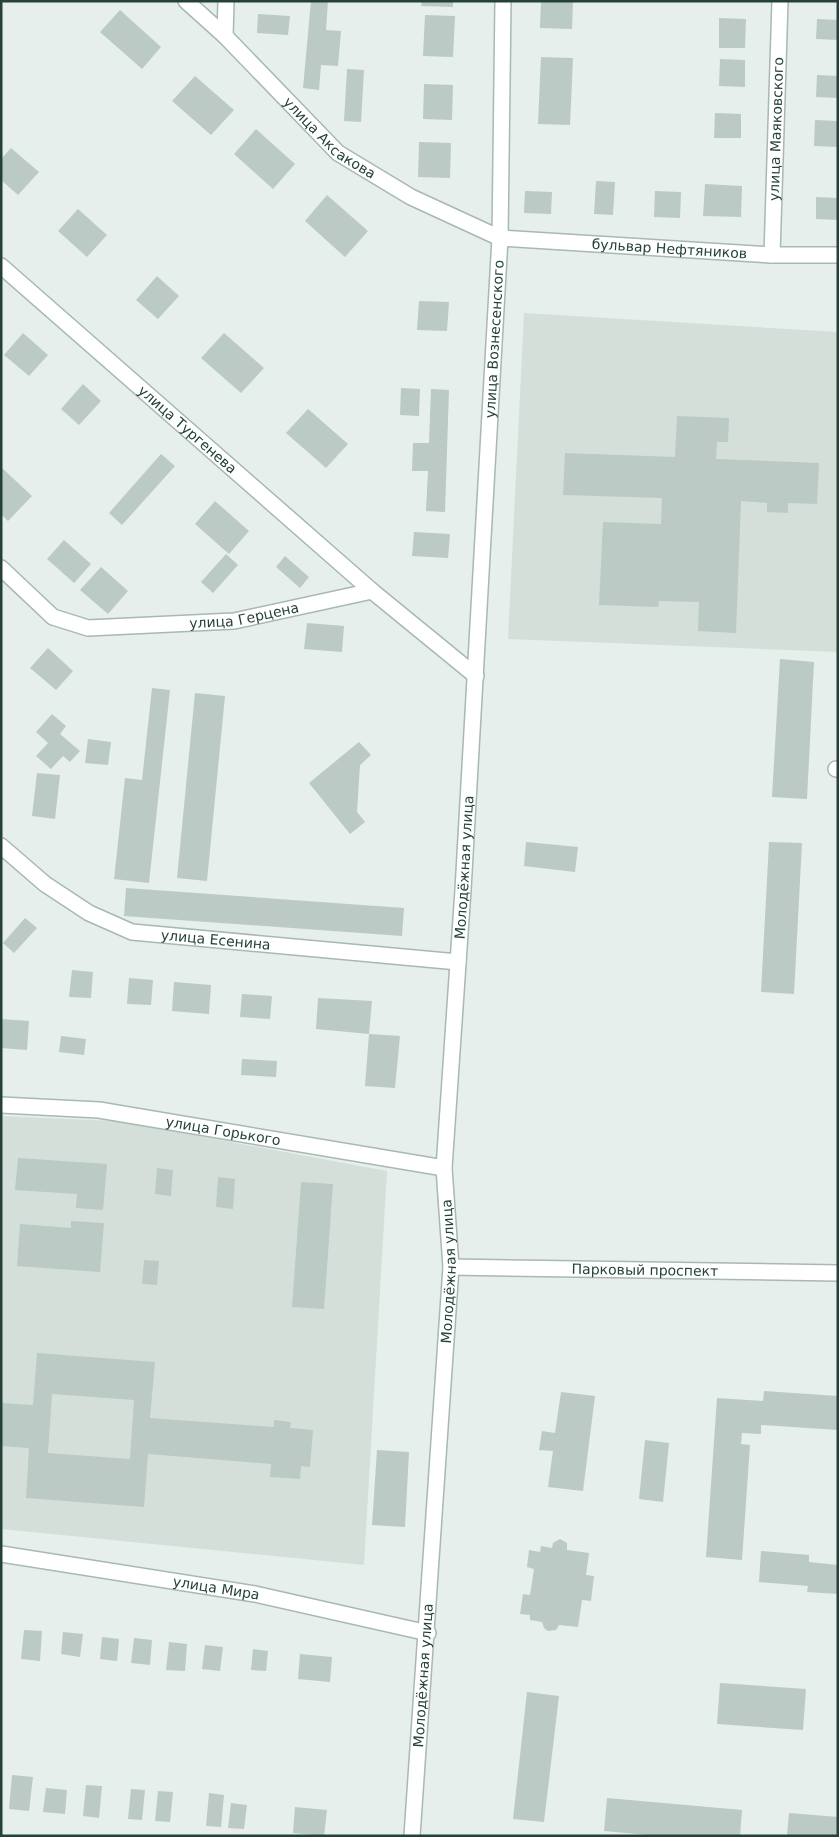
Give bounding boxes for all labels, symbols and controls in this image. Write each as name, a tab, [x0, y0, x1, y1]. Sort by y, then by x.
street label: улица Маяковского	[766, 57, 786, 201]
street label: улица Аксакова	[280, 94, 379, 182]
street label: бульвар Нефтяников	[591, 236, 748, 261]
street label: улица Вознесенского	[482, 260, 507, 419]
street label: улица Тургенева	[135, 382, 240, 477]
street label: улица Герцена	[189, 599, 300, 631]
street label: Молодёжная улица	[452, 795, 476, 940]
street label: улица Есенина	[160, 927, 271, 953]
street label: улица Горького	[165, 1113, 282, 1148]
street label: Молодёжная улица	[438, 1199, 459, 1344]
street label: Парковый проспект	[572, 1261, 718, 1279]
street label: улица Мира	[172, 1573, 261, 1603]
street label: Молодёжная улица	[410, 1603, 436, 1748]

